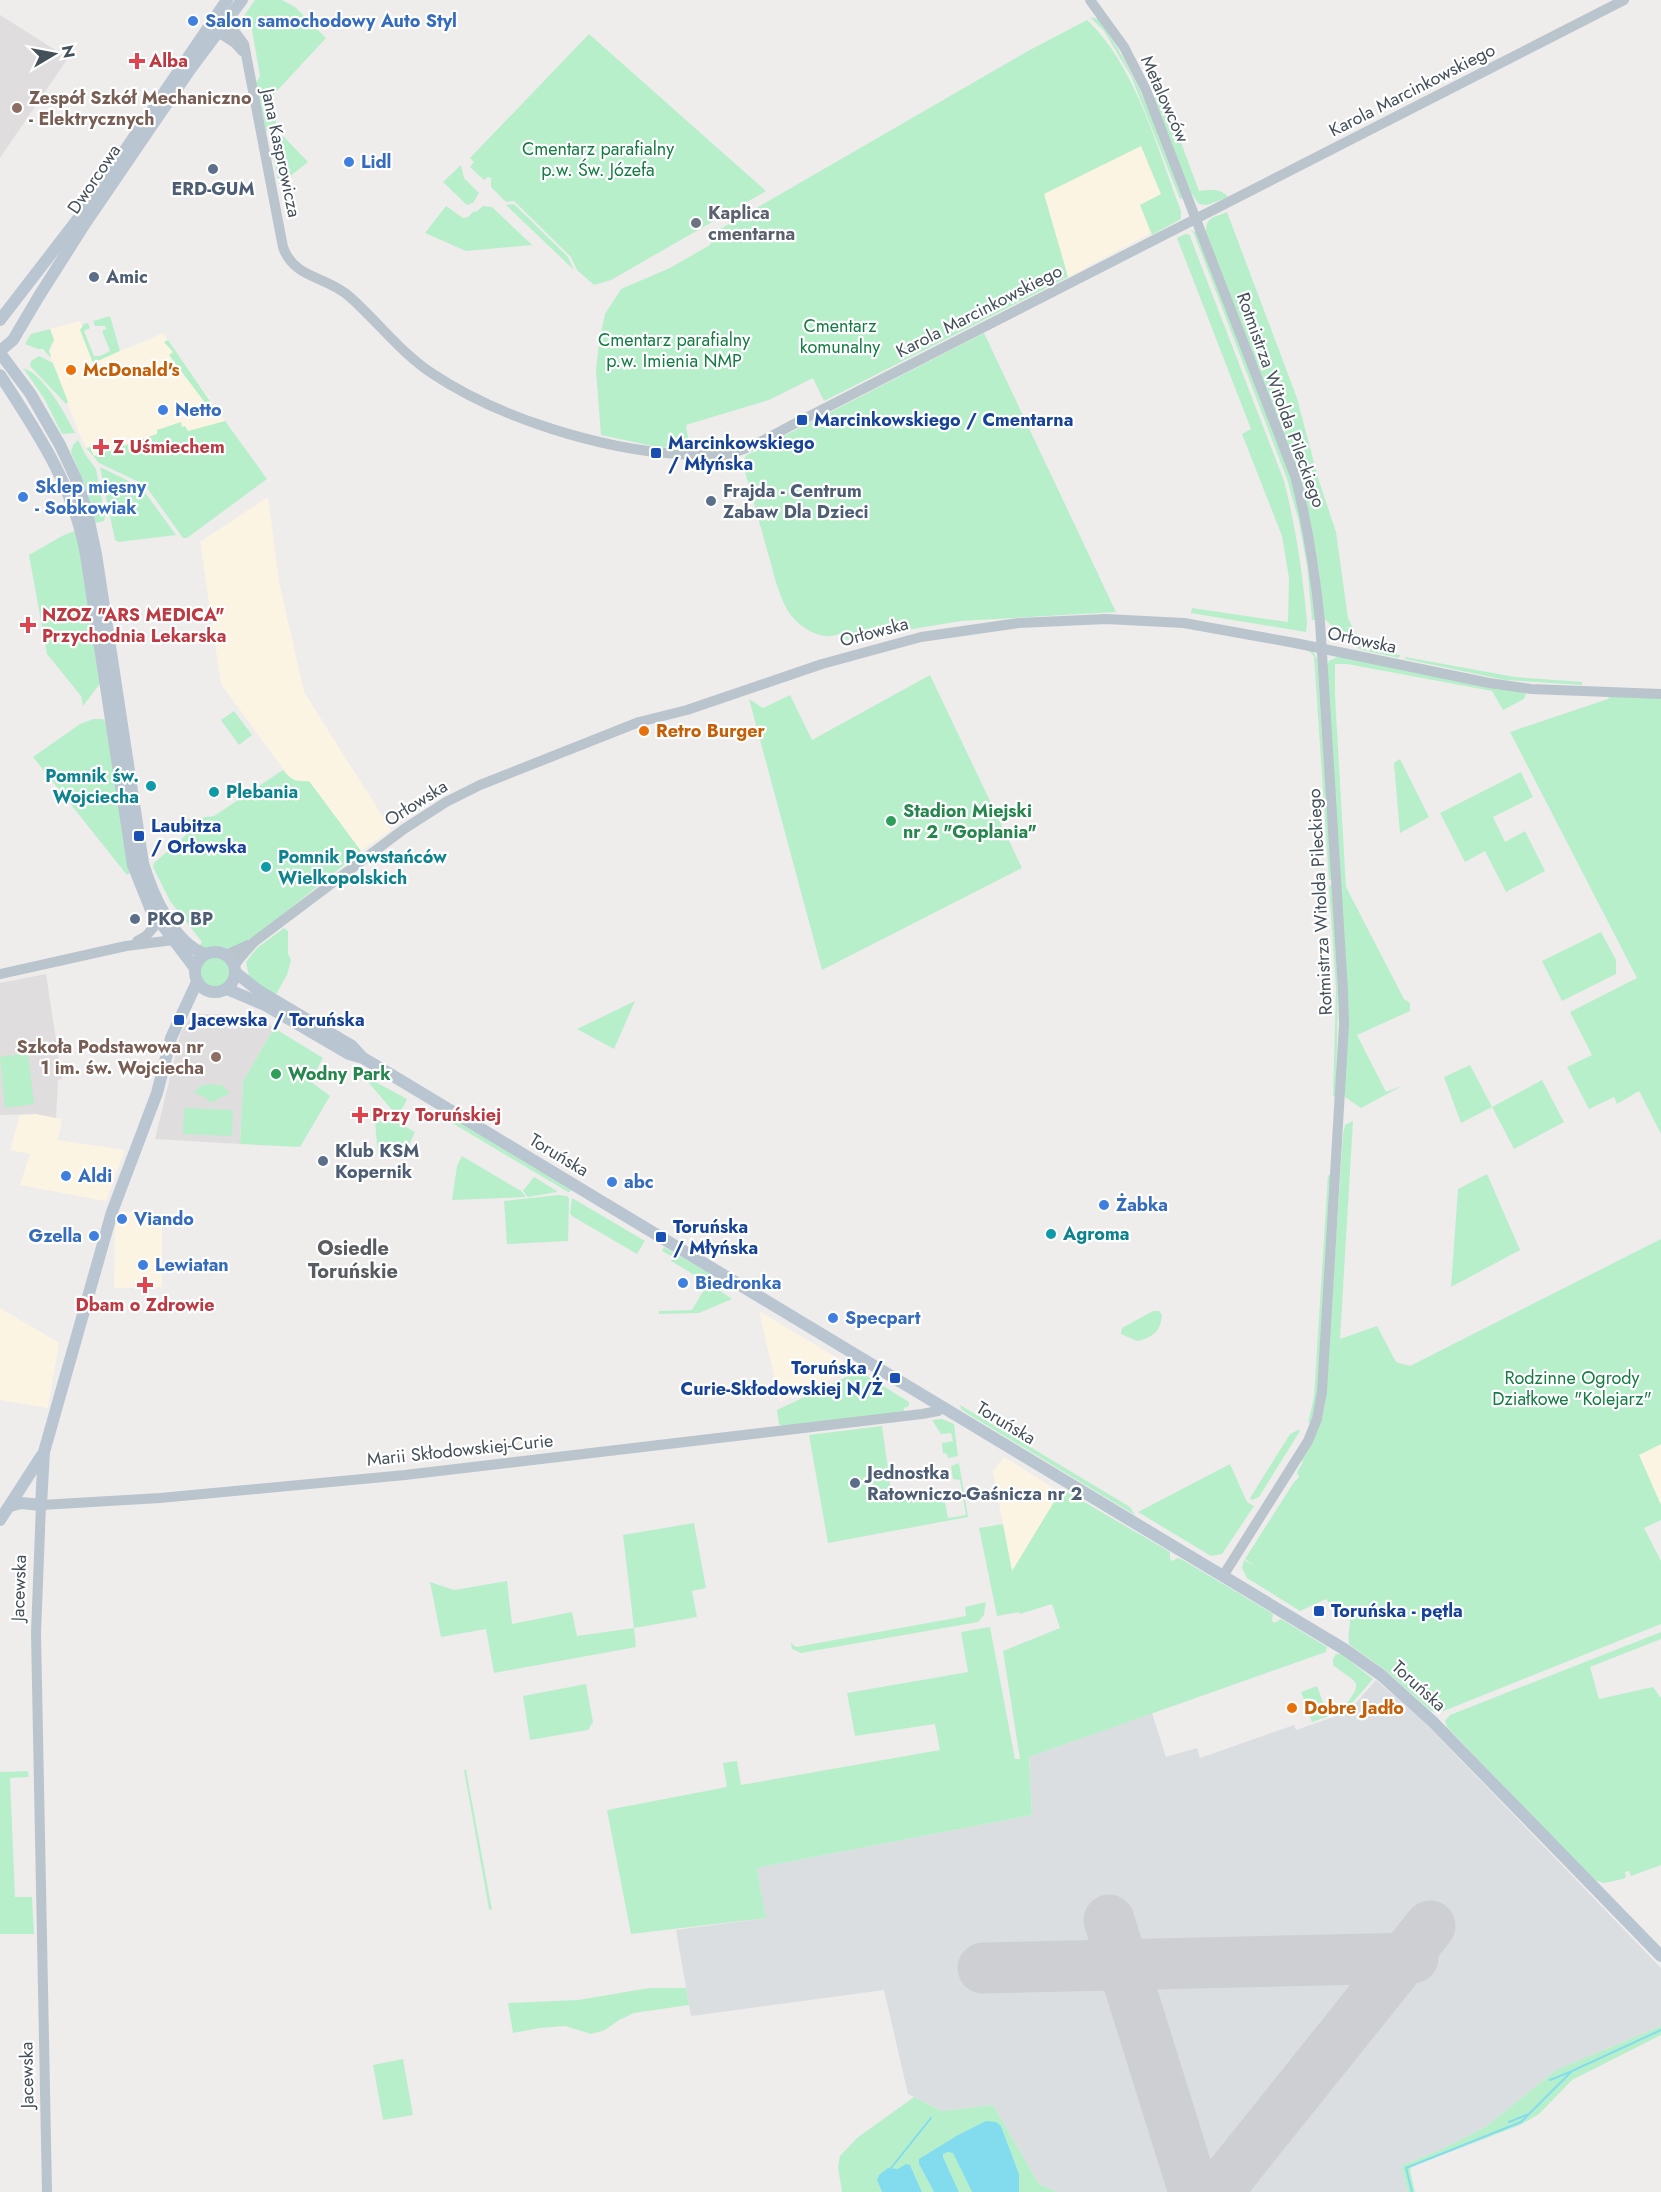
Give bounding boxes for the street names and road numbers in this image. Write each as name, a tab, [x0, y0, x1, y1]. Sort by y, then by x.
street label: Karola Marcinkowskiego	[1324, 37, 1500, 143]
street label: Metalowców	[1134, 51, 1196, 147]
street label: Jana Kasprowicza	[254, 84, 307, 220]
street label: Dworcowa	[61, 139, 127, 219]
street label: Karola Marcinkowskiego	[891, 258, 1067, 364]
street label: Rotmistrza Witolda Pileckiego	[1230, 289, 1332, 511]
street label: Orłowska	[837, 610, 911, 654]
street label: Orłowska	[1325, 620, 1399, 660]
street label: Orłowska	[379, 773, 453, 833]
street label: Rotmistrza Witolda Pileckiego	[1301, 788, 1339, 1016]
street label: Toruńska	[524, 1127, 594, 1183]
street label: Toruńska	[971, 1395, 1041, 1451]
street label: Marii Skłodowskiej-Curie	[366, 1427, 554, 1473]
street label: Jacewska	[5, 1554, 33, 1624]
street label: Toruńska	[1386, 1654, 1452, 1718]
street label: Jacewska	[13, 2041, 41, 2111]

